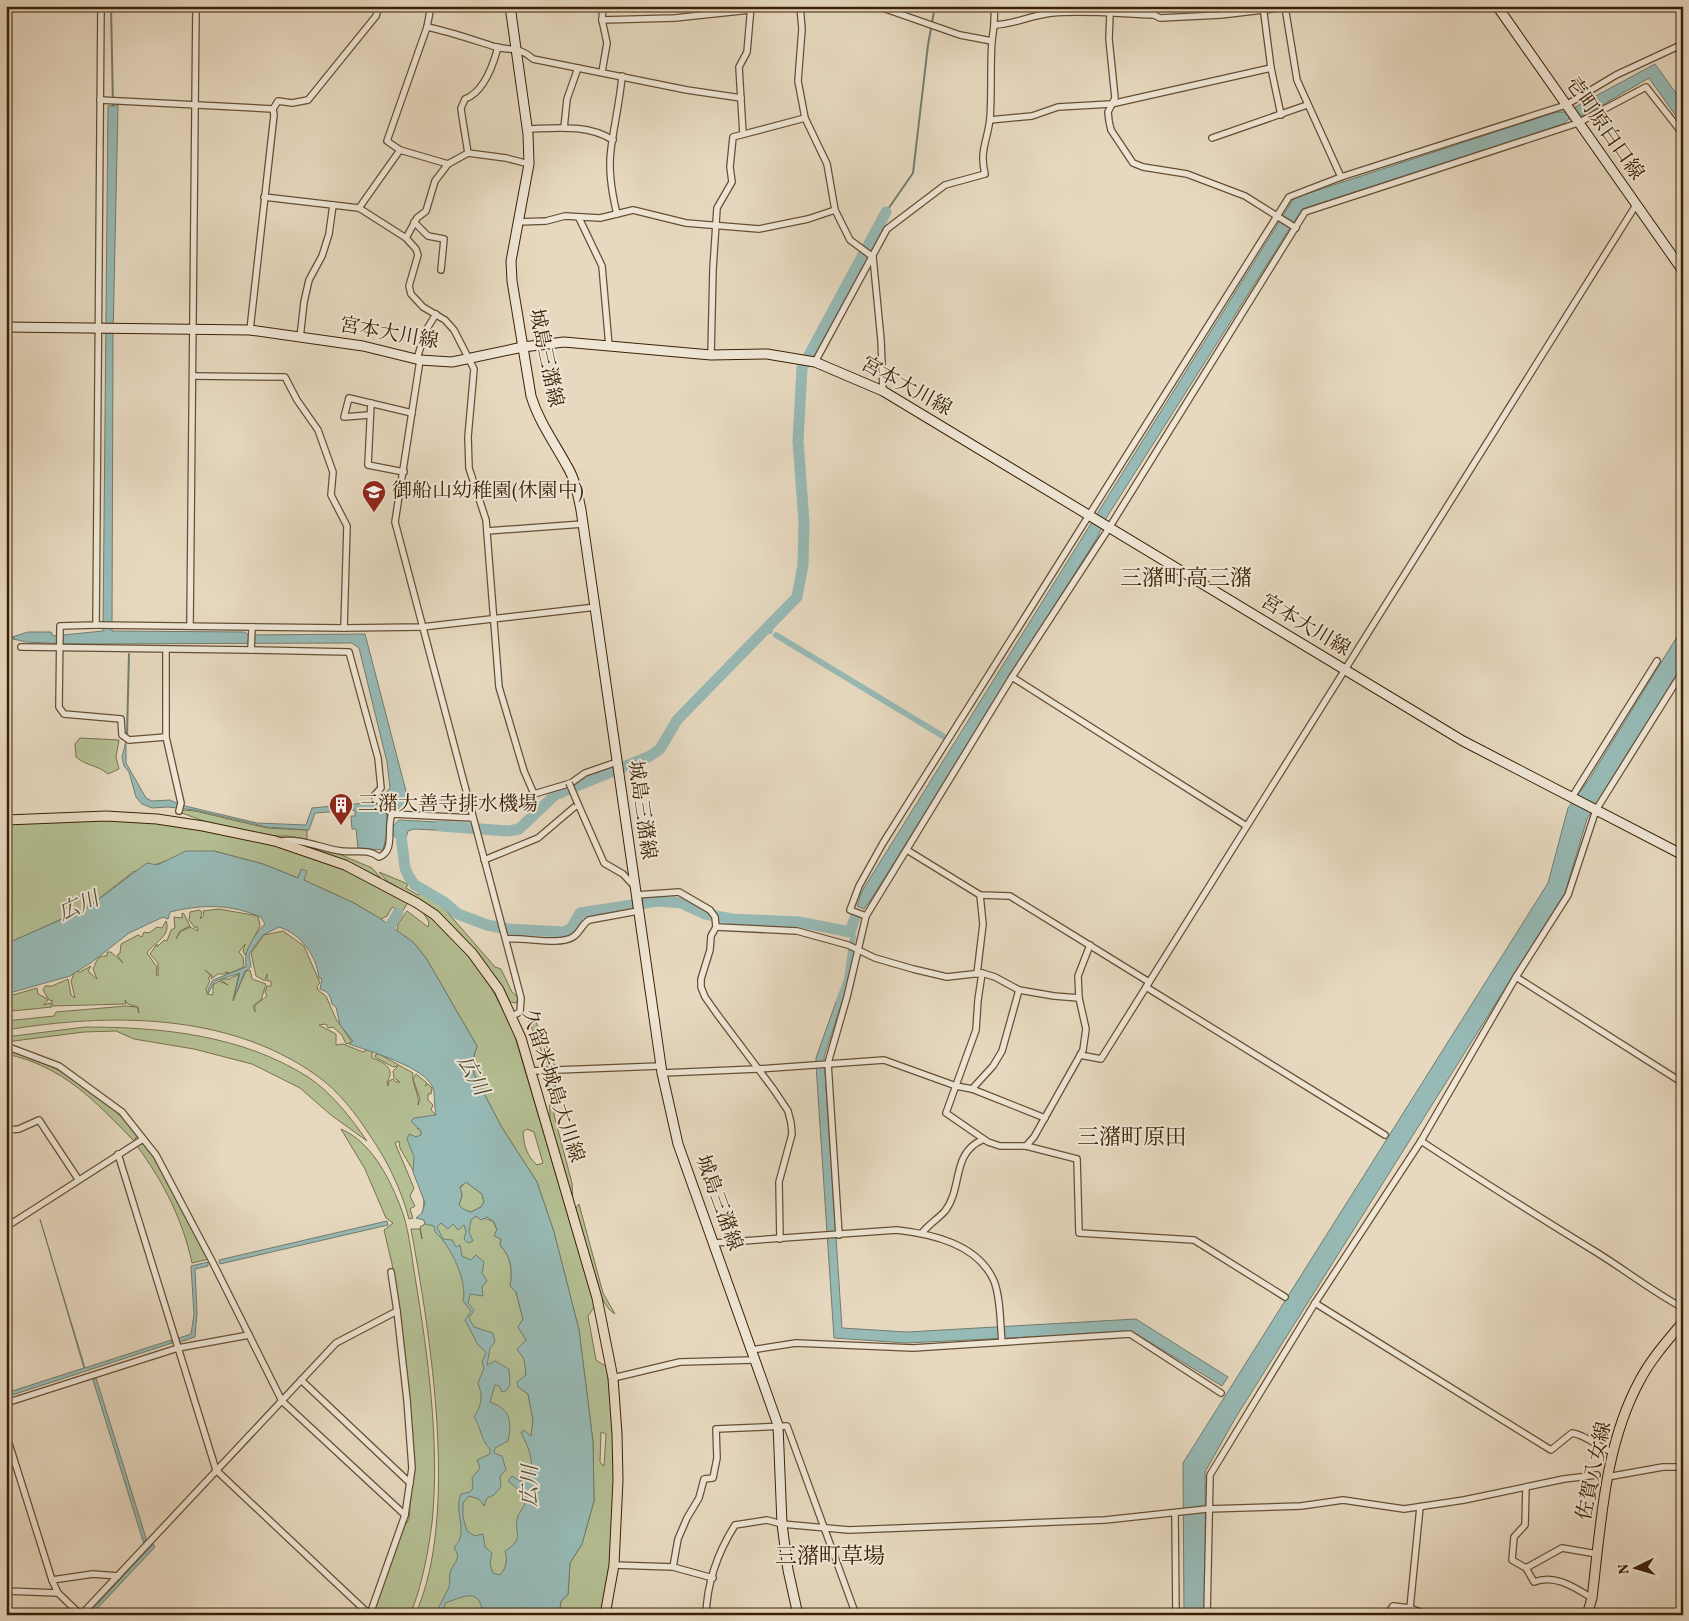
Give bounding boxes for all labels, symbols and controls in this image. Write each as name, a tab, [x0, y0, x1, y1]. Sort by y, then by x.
street label: 壱町原白口線	[1558, 72, 1650, 186]
street label: 城島三潴線	[521, 306, 569, 410]
street label: 宮本大川線	[337, 312, 441, 356]
street label: 宮本大川線	[855, 351, 957, 423]
place label: 御船山幼稚園(休園中)	[392, 478, 584, 506]
school or university icon: 御船山幼稚園(休園中)	[361, 479, 387, 513]
district label: 三潴町高三潴	[1120, 564, 1252, 595]
street label: 宮本大川線	[1255, 588, 1355, 664]
street label: 城島三潴線	[620, 759, 662, 861]
place label: 三潴大善寺排水機場	[358, 791, 538, 819]
building icon: 三潴大善寺排水機場	[328, 792, 354, 826]
water label: 広川	[54, 884, 106, 929]
street label: 久留米城島大川線	[514, 1006, 590, 1166]
water label: 広川	[449, 1051, 496, 1103]
district label: 三潴町原田	[1077, 1123, 1187, 1154]
street label: 城島三潴線	[688, 1151, 748, 1255]
street label: 佐賀八女線	[1571, 1419, 1619, 1523]
water label: 広川	[516, 1463, 546, 1507]
district label: 三潴町草場	[775, 1542, 885, 1573]
north arrow	[1612, 1544, 1662, 1594]
text: N	[1615, 1563, 1634, 1575]

